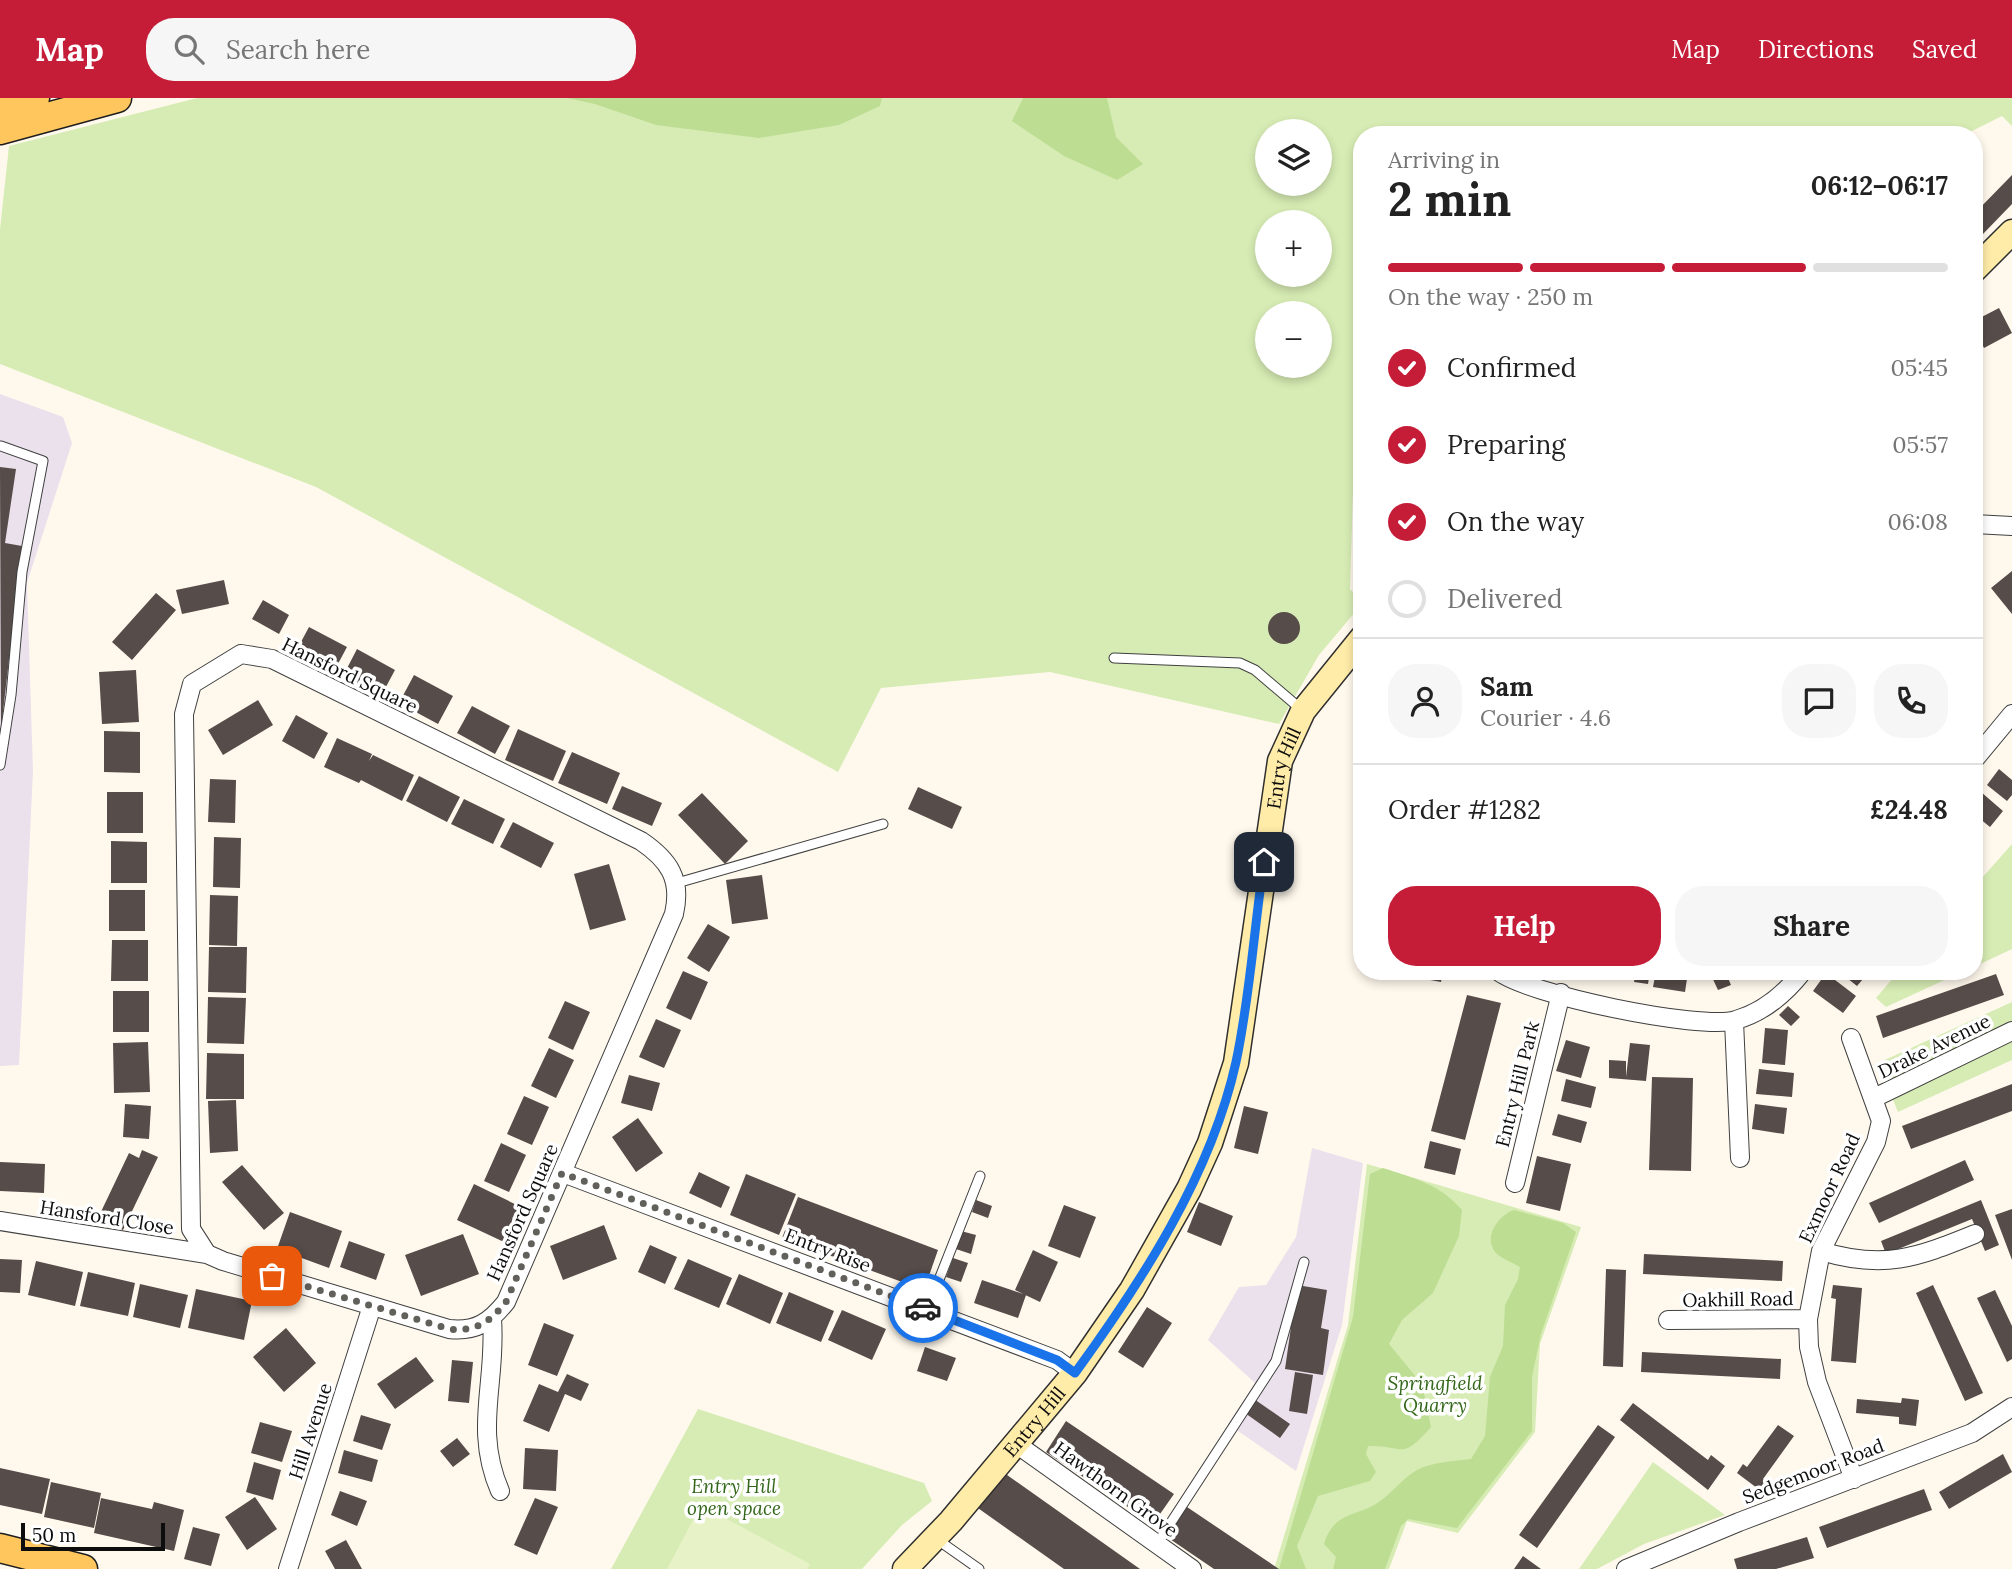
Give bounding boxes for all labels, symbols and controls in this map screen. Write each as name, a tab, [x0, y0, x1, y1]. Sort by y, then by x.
search box	[146, 18, 636, 81]
text: Map	[35, 28, 104, 70]
icon: search	[170, 30, 208, 68]
text: Search here	[226, 33, 370, 66]
text: Map	[1671, 34, 1720, 65]
text: Directions	[1758, 34, 1874, 65]
text: Saved	[1912, 34, 1977, 65]
map controls	[1255, 119, 1332, 378]
button: layers	[1255, 119, 1332, 196]
text: Arriving in	[1388, 145, 1500, 174]
text: 06:12–06:17	[1811, 169, 1948, 202]
text: 2 min	[1388, 170, 1511, 229]
button: +	[1255, 210, 1332, 287]
text: On the way · 250 m	[1388, 282, 1593, 311]
button: −	[1255, 301, 1332, 378]
icon: check	[1388, 349, 1426, 387]
text: Confirmed	[1447, 351, 1576, 384]
text: 05:45	[1890, 353, 1948, 382]
icon: check	[1388, 426, 1426, 464]
text: Preparing	[1447, 428, 1566, 461]
text: 05:57	[1892, 430, 1948, 459]
icon: check	[1388, 503, 1426, 541]
text: On the way	[1447, 505, 1584, 538]
text: 06:08	[1887, 507, 1948, 536]
text: Delivered	[1447, 582, 1563, 615]
street label: Hansford Square	[278, 632, 422, 718]
button: person	[1388, 664, 1462, 738]
button: chat	[1782, 664, 1856, 738]
button: phone	[1874, 664, 1948, 738]
text: Sam	[1480, 670, 1533, 703]
text: Courier · 4.6	[1480, 703, 1611, 732]
street label: Entry Hill	[1261, 723, 1306, 811]
text: Order #1282	[1388, 793, 1541, 826]
text: £24.48	[1870, 793, 1948, 826]
pin	[1234, 832, 1294, 892]
icon: home	[1245, 843, 1283, 881]
button: Help	[1388, 886, 1661, 966]
button: Share	[1675, 886, 1948, 966]
street label: Drake Avenue	[1874, 1008, 1994, 1084]
street label: Entry Hill Park	[1490, 1018, 1544, 1149]
street label: Exmoor Road	[1793, 1129, 1865, 1247]
street label: Hansford Square	[481, 1140, 563, 1284]
street label: Hansford Close	[38, 1195, 176, 1239]
street label: Entry Rise	[781, 1223, 875, 1277]
pin	[242, 1246, 302, 1306]
icon: bag	[253, 1257, 291, 1295]
courier	[888, 1273, 958, 1343]
street label: Oakhill Road	[1682, 1286, 1794, 1312]
icon: car	[904, 1289, 942, 1327]
park label: Springfield Quarry	[1388, 1371, 1483, 1417]
street label: Hill Avenue	[283, 1380, 337, 1482]
street label: Entry Hill	[998, 1382, 1071, 1462]
street label: Sedgemoor Road	[1739, 1433, 1887, 1509]
street label: Hawthorn Grove	[1049, 1436, 1183, 1542]
park label: Entry Hill open space	[687, 1474, 781, 1520]
scale bar	[21, 1520, 164, 1552]
text: 50 m	[32, 1523, 76, 1547]

